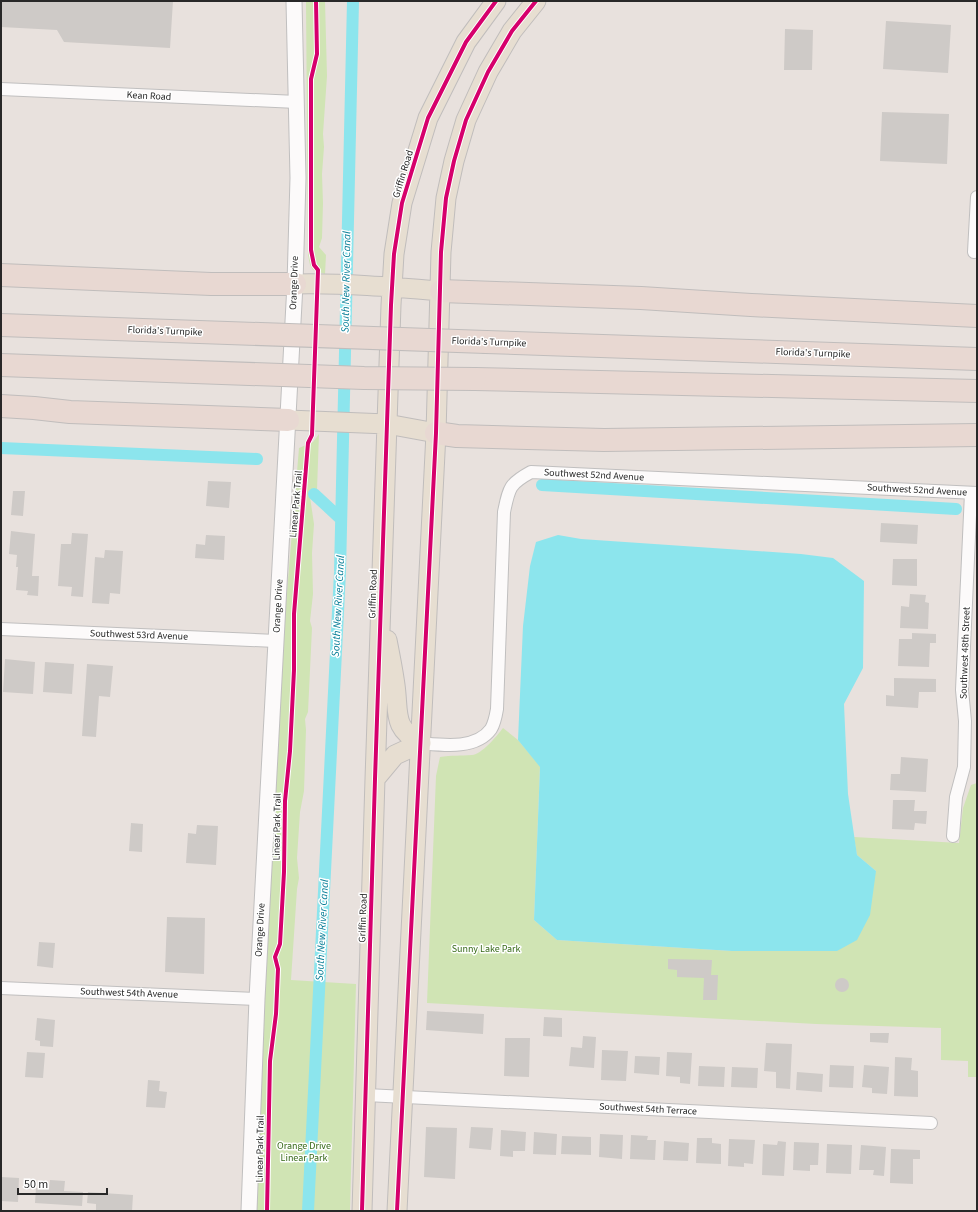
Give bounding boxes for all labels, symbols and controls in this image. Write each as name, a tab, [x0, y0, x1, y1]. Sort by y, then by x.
street label: Kean Road	[126, 88, 172, 104]
street label: Griffin Road	[389, 148, 417, 200]
water label: South New River Canal	[338, 231, 354, 333]
street label: Orange Drive	[286, 256, 302, 310]
street label: Florida's Turnpike	[127, 323, 203, 339]
street label: Florida's Turnpike	[451, 334, 527, 350]
street label: Florida's Turnpike	[775, 345, 851, 361]
street label: Southwest 52nd Avenue	[544, 465, 644, 485]
street label: Linear Park Trail	[286, 470, 306, 538]
street label: Southwest 52nd Avenue	[867, 480, 967, 500]
water label: South New River Canal	[328, 555, 348, 657]
street label: Griffin Road	[365, 569, 381, 619]
street label: Orange Drive	[270, 579, 286, 633]
street label: Southwest 48th Street	[956, 606, 974, 699]
street label: Southwest 53rd Avenue	[90, 626, 188, 644]
street label: Linear Park Trail	[269, 793, 285, 861]
water label: South New River Canal	[312, 879, 332, 981]
street label: Griffin Road	[355, 893, 371, 943]
street label: Orange Drive	[252, 903, 268, 957]
park label: Sunny Lake Park	[452, 942, 520, 956]
street label: Southwest 54th Avenue	[80, 984, 178, 1002]
street label: Southwest 54th Terrace	[599, 1099, 697, 1119]
street label: Linear Park Trail	[252, 1115, 268, 1183]
park label: Orange Drive Linear Park	[277, 1139, 331, 1165]
scale bar	[18, 1170, 107, 1196]
text: 50 m	[24, 1176, 48, 1193]

